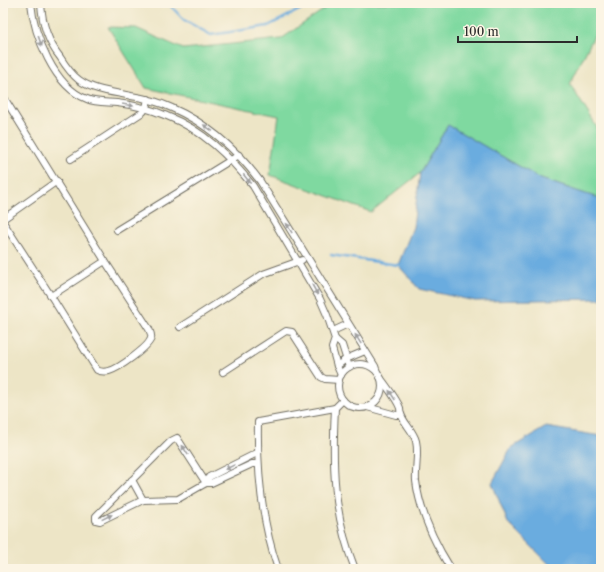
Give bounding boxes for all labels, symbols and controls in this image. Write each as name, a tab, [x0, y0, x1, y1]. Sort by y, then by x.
scale bar	[458, 18, 577, 44]
text: 100 m	[464, 24, 499, 39]
one-way arrow	[38, 35, 44, 47]
one-way arrow	[122, 102, 134, 108]
one-way arrow	[203, 124, 214, 132]
one-way arrow	[243, 174, 251, 185]
one-way arrow	[286, 222, 293, 234]
one-way arrow	[311, 284, 318, 296]
one-way arrow	[354, 333, 361, 345]
one-way arrow	[388, 389, 395, 401]
one-way arrow	[181, 445, 189, 455]
one-way arrow	[224, 464, 236, 470]
one-way arrow	[102, 514, 113, 520]

